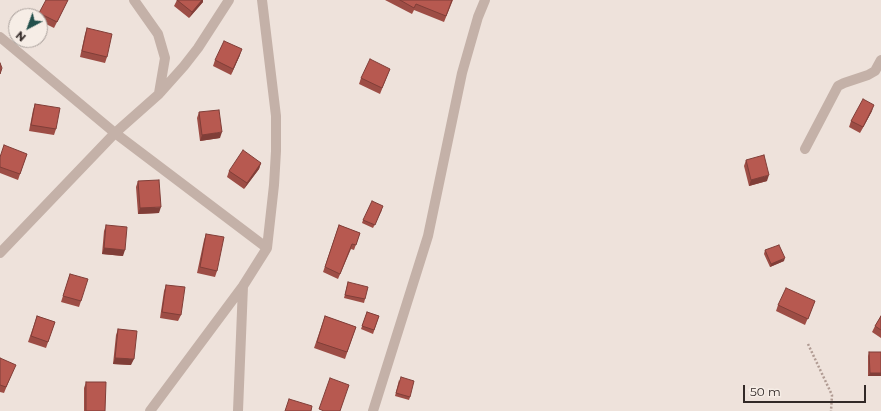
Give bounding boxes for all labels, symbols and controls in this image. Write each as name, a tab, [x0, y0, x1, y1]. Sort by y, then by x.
north arrow	[8, 8, 48, 48]
text: N	[13, 28, 29, 45]
scale bar	[745, 377, 868, 403]
text: 50 m	[750, 384, 781, 399]

